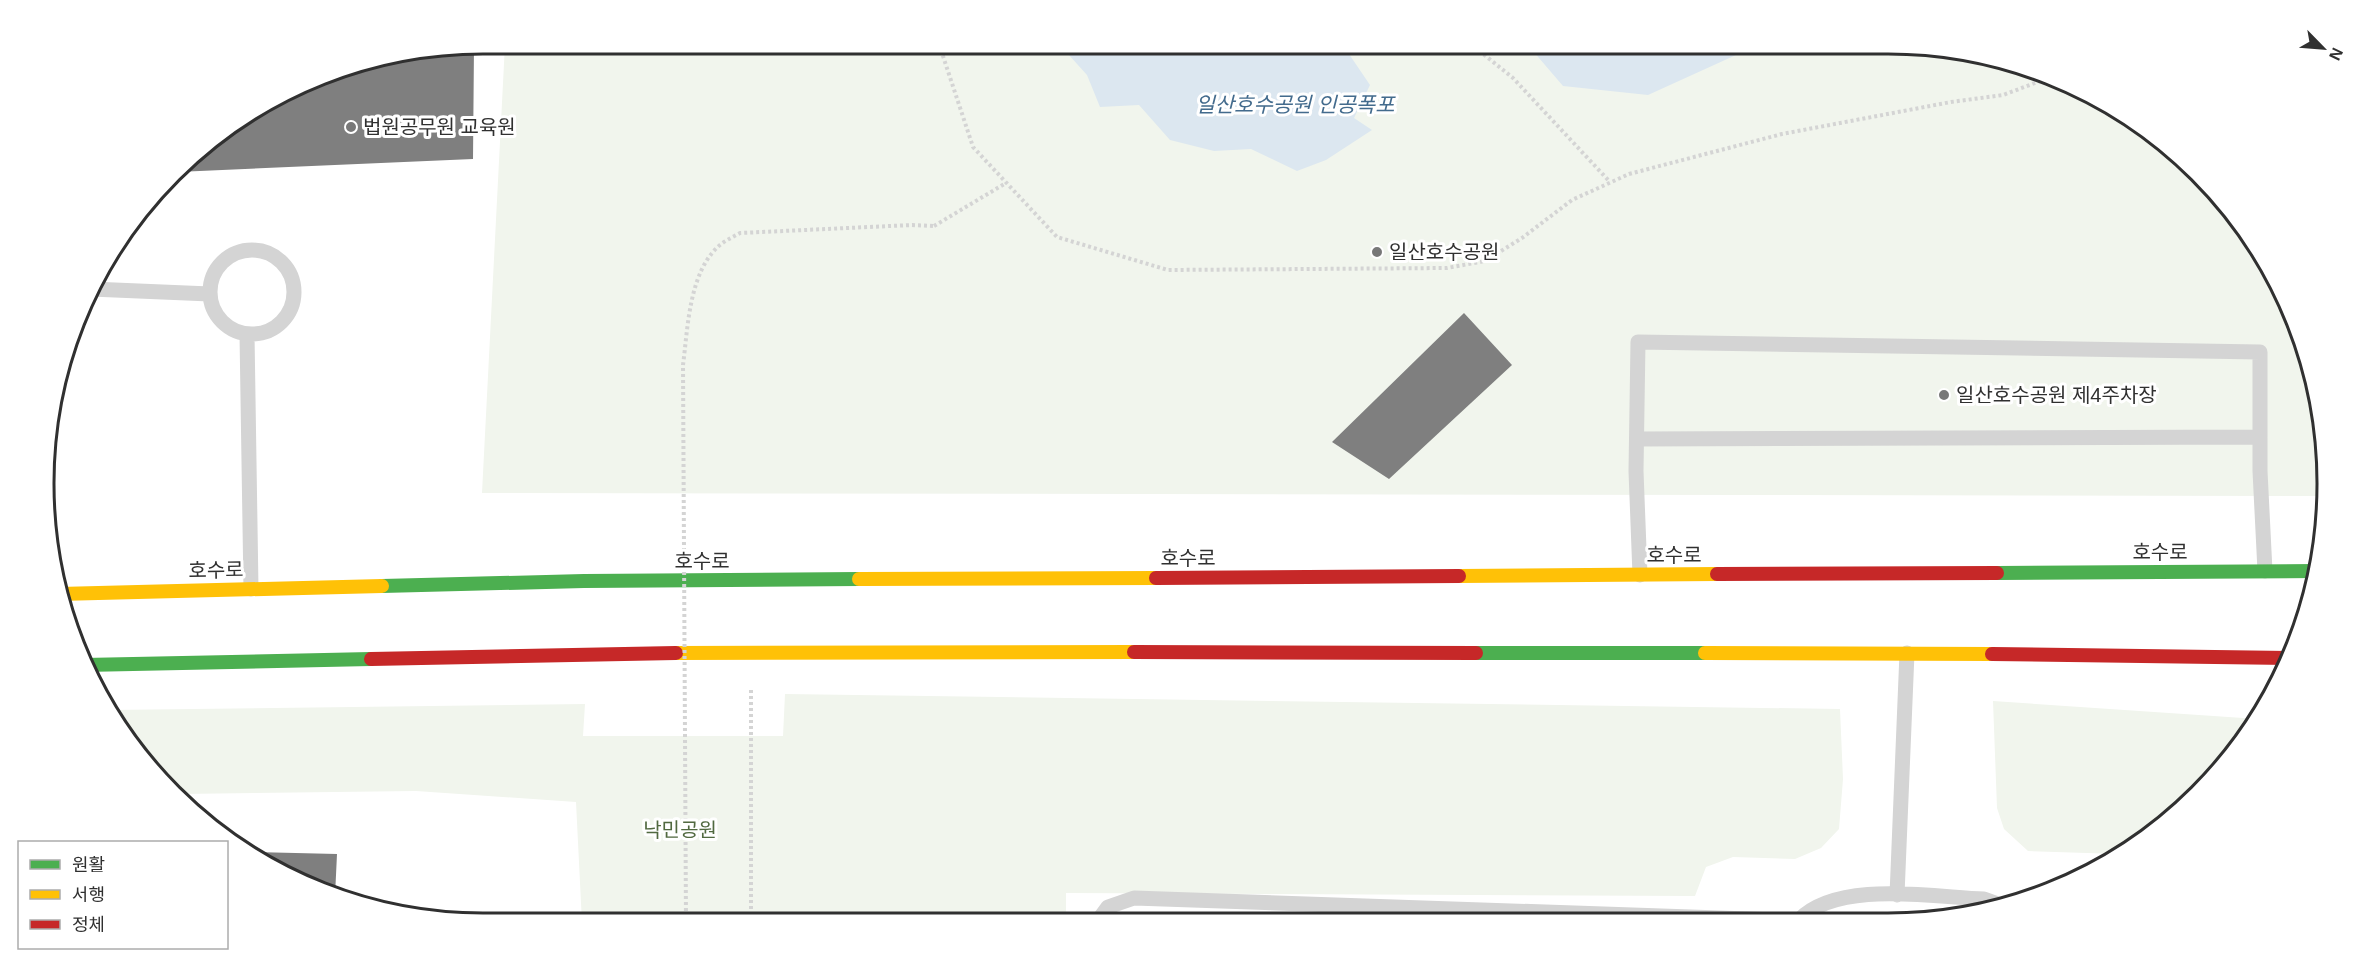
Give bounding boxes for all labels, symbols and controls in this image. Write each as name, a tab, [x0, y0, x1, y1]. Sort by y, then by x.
north arrow	[2293, 18, 2353, 78]
text: N	[2326, 45, 2346, 63]
water label: 일산호수공원 인공폭포	[1195, 93, 1396, 116]
place label: 법원공무원 교육원	[363, 116, 516, 138]
marker: 법원공무원 교육원	[344, 120, 358, 134]
place label: 일산호수공원	[1389, 241, 1499, 263]
marker: 일산호수공원	[1370, 245, 1384, 259]
place label: 일산호수공원 제4주차장	[1956, 384, 2157, 406]
marker: 일산호수공원 제4주차장	[1937, 388, 1951, 402]
street label: 호수로	[2132, 541, 2188, 563]
street label: 호수로	[1646, 544, 1702, 566]
street label: 호수로	[1160, 547, 1216, 569]
street label: 호수로	[674, 550, 730, 572]
street label: 호수로	[188, 559, 244, 581]
park label: 낙민공원	[643, 819, 717, 841]
legend	[18, 841, 228, 949]
text: 원활	[72, 855, 105, 875]
text: 서행	[72, 885, 105, 905]
text: 정체	[72, 915, 105, 935]

